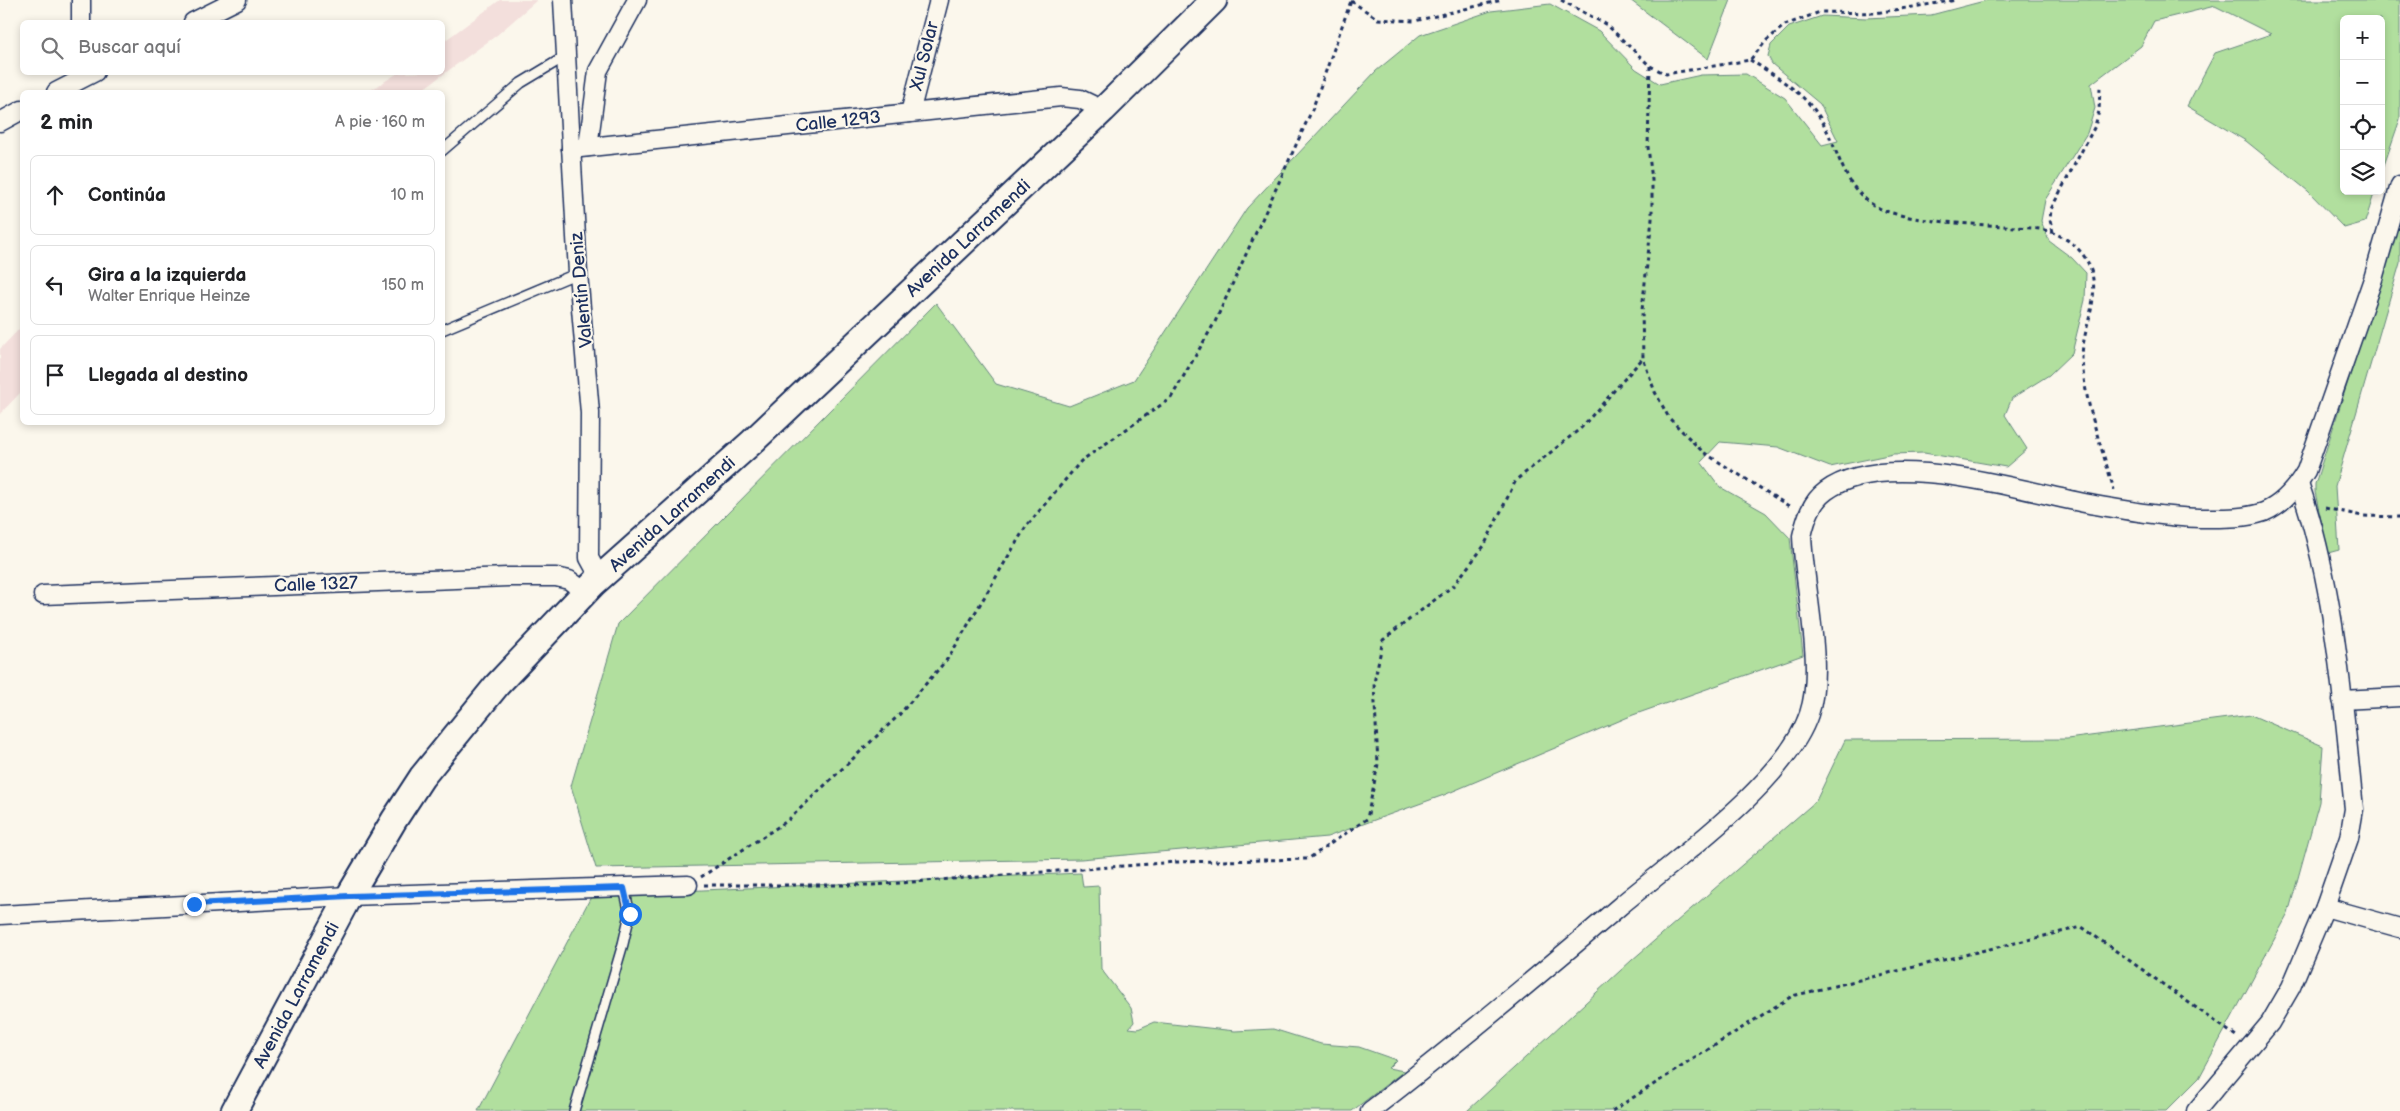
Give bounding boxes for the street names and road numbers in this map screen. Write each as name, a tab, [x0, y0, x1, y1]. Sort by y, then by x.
street label: Xul Solar	[906, 19, 943, 94]
street label: Calle 1293	[794, 107, 882, 136]
street label: Avenida Larramendi	[902, 175, 1035, 301]
street label: Valentín Deniz	[566, 231, 597, 349]
street label: Avenida Larramendi	[605, 452, 740, 577]
street label: Calle 1327	[274, 573, 358, 596]
street label: Avenida Larramendi	[249, 919, 344, 1072]

